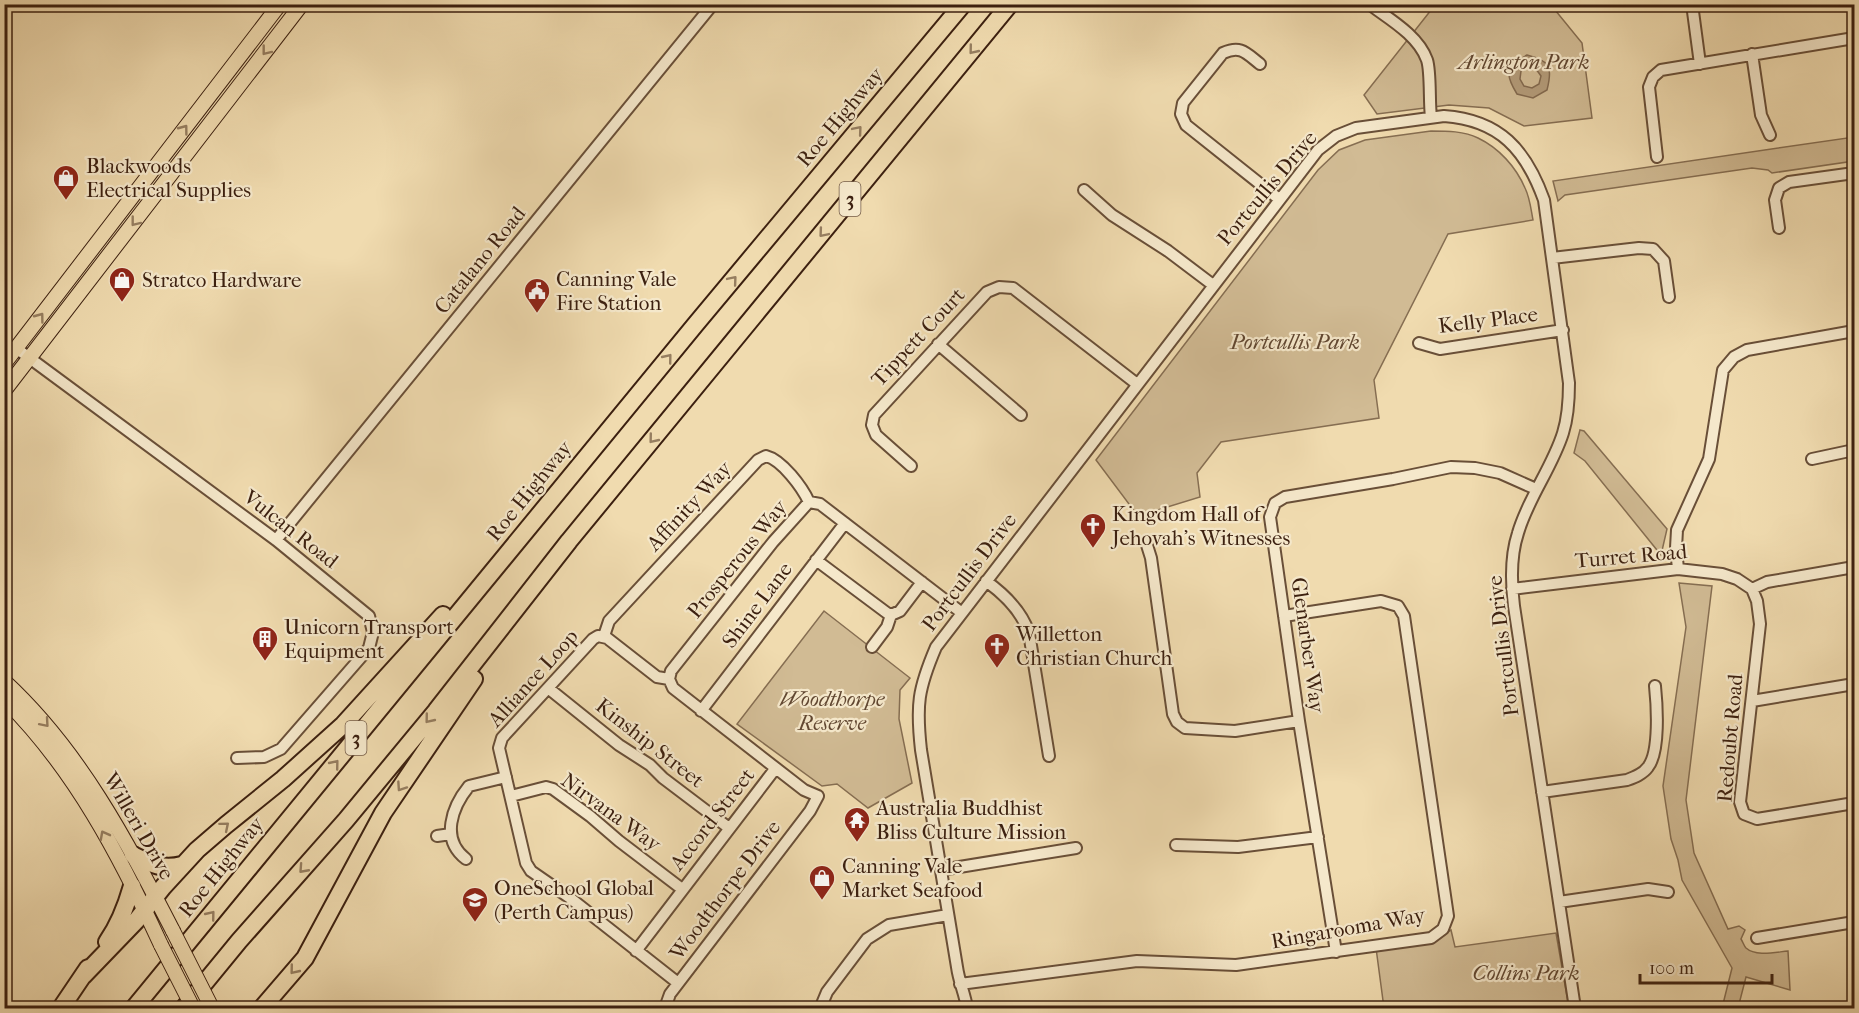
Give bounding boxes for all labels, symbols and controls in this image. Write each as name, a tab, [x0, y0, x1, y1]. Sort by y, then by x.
one-way arrow	[969, 43, 980, 54]
one-way arrow	[262, 44, 273, 55]
park label: Arlington Park	[1456, 50, 1589, 74]
street label: Roe Highway	[792, 62, 889, 171]
one-way arrow	[176, 124, 187, 135]
one-way arrow	[851, 126, 862, 137]
street label: Portcullis Drive	[1212, 126, 1322, 250]
place label: Blackwoods Electrical Supplies	[86, 154, 251, 202]
shop icon: Blackwoods Electrical Supplies	[51, 163, 81, 201]
road number: 3	[840, 182, 860, 216]
street label: Catalano Road	[430, 201, 531, 318]
one-way arrow	[131, 216, 142, 227]
one-way arrow	[819, 226, 830, 237]
shop icon: Stratco Hardware	[107, 265, 137, 303]
place label: Canning Vale Fire Station	[556, 267, 676, 315]
place label: Stratco Hardware	[142, 268, 301, 292]
public building icon: Canning Vale Fire Station	[522, 276, 552, 314]
one-way arrow	[725, 276, 736, 287]
street label: Tippett Court	[866, 283, 970, 391]
street label: Kelly Place	[1437, 302, 1539, 338]
one-way arrow	[32, 313, 43, 324]
park label: Portcullis Park	[1229, 330, 1360, 354]
one-way arrow	[661, 354, 672, 365]
one-way arrow	[649, 432, 660, 443]
street label: Roe Highway	[481, 436, 577, 546]
street label: Affinity Way	[641, 456, 737, 556]
street label: Vulcan Road	[238, 484, 343, 574]
street label: Prosperous Way	[682, 495, 792, 623]
place label: Kingdom Hall of Jehovah's Witnesses	[1110, 502, 1290, 550]
street label: Portcullis Drive	[917, 508, 1021, 636]
church icon: Kingdom Hall of Jehovah's Witnesses	[1078, 511, 1108, 549]
street label: Turret Road	[1574, 539, 1689, 573]
street label: Shine Lane	[717, 558, 797, 652]
street label: Portcullis Drive	[1482, 574, 1524, 718]
street label: Glenarber Way	[1287, 576, 1329, 715]
place label: Unicorn Transport Equipment	[284, 615, 454, 663]
place label: Willetton Christian Church	[1015, 622, 1172, 670]
building icon: Unicorn Transport Equipment	[250, 624, 280, 662]
street label: Alliance Loop	[482, 624, 583, 732]
church icon: Willetton Christian Church	[982, 631, 1012, 669]
street label: Redoubt Road	[1712, 672, 1748, 803]
park label: Woodthorpe Reserve	[780, 687, 885, 735]
street label: Kinship Street	[591, 693, 709, 793]
one-way arrow	[425, 712, 436, 723]
one-way arrow	[38, 716, 49, 727]
road number: 3	[346, 721, 366, 755]
one-way arrow	[327, 760, 338, 771]
street label: Accord Street	[664, 763, 760, 876]
street label: Willeri Drive	[98, 767, 179, 884]
street label: Nirvana Way	[557, 768, 666, 857]
one-way arrow	[397, 780, 408, 791]
place label: Australia Buddhist Bliss Culture Mission	[875, 796, 1066, 844]
temple icon: Australia Buddhist Bliss Culture Mission	[842, 805, 872, 843]
street label: Roe Highway	[173, 812, 269, 922]
street label: Woodthorpe Drive	[664, 815, 785, 965]
one-way arrow	[218, 822, 229, 833]
one-way arrow	[100, 830, 111, 841]
place label: Canning Vale Market Seafood	[842, 854, 983, 902]
one-way arrow	[299, 862, 310, 873]
shop icon: Canning Vale Market Seafood	[807, 863, 837, 901]
place label: OneSchool Global (Perth Campus)	[494, 876, 654, 924]
school or university icon: OneSchool Global (Perth Campus)	[460, 885, 490, 923]
street label: Ringarooma Way	[1269, 902, 1428, 953]
one-way arrow	[204, 910, 215, 921]
scale bar	[1640, 947, 1772, 985]
text: 100 m	[1649, 958, 1694, 979]
park label: Collins Park	[1473, 961, 1579, 985]
one-way arrow	[291, 963, 302, 974]

